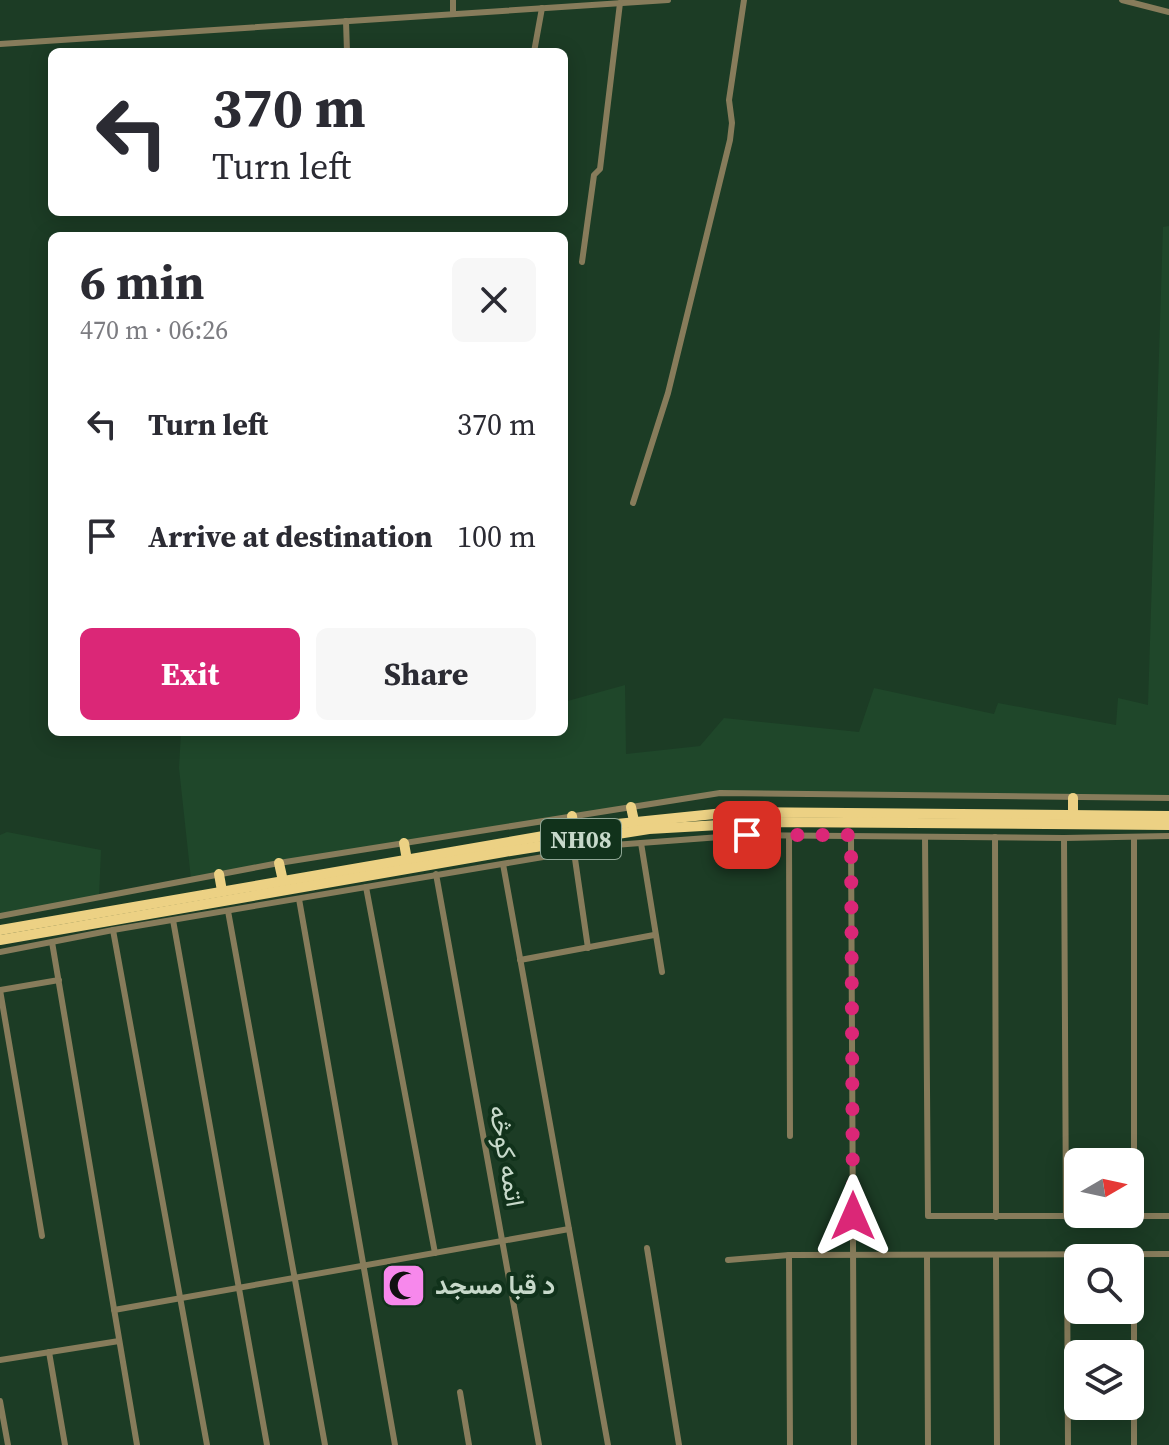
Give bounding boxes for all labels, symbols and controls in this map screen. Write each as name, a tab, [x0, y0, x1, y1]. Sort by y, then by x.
text: 370 m	[212, 69, 366, 146]
icon: left	[80, 80, 184, 184]
text: Turn left	[212, 142, 351, 191]
text: 6 min	[80, 249, 205, 315]
button: close	[452, 258, 536, 342]
text: 470 m · 06:26	[80, 312, 228, 348]
icon: left	[80, 402, 124, 446]
text: Turn left	[148, 404, 268, 445]
text: 370 m	[457, 404, 536, 445]
icon: arrive	[80, 514, 124, 558]
text: Arrive at destination	[148, 516, 433, 557]
text: 100 m	[457, 516, 536, 557]
button: Exit	[80, 628, 300, 720]
button: Share	[316, 628, 536, 720]
pin	[713, 801, 781, 869]
icon: arrive	[725, 813, 769, 857]
road number: NH08	[541, 819, 621, 859]
street label: اتمه کوڅه	[480, 1102, 534, 1210]
north arrow	[1064, 1148, 1144, 1228]
map controls	[1064, 1148, 1144, 1420]
position arrow	[811, 1174, 895, 1258]
button: search	[1064, 1244, 1144, 1324]
mosque icon: د قبا مسجد	[380, 1261, 428, 1309]
place label: د قبا مسجد	[435, 1267, 555, 1303]
button: layers	[1064, 1340, 1144, 1420]

